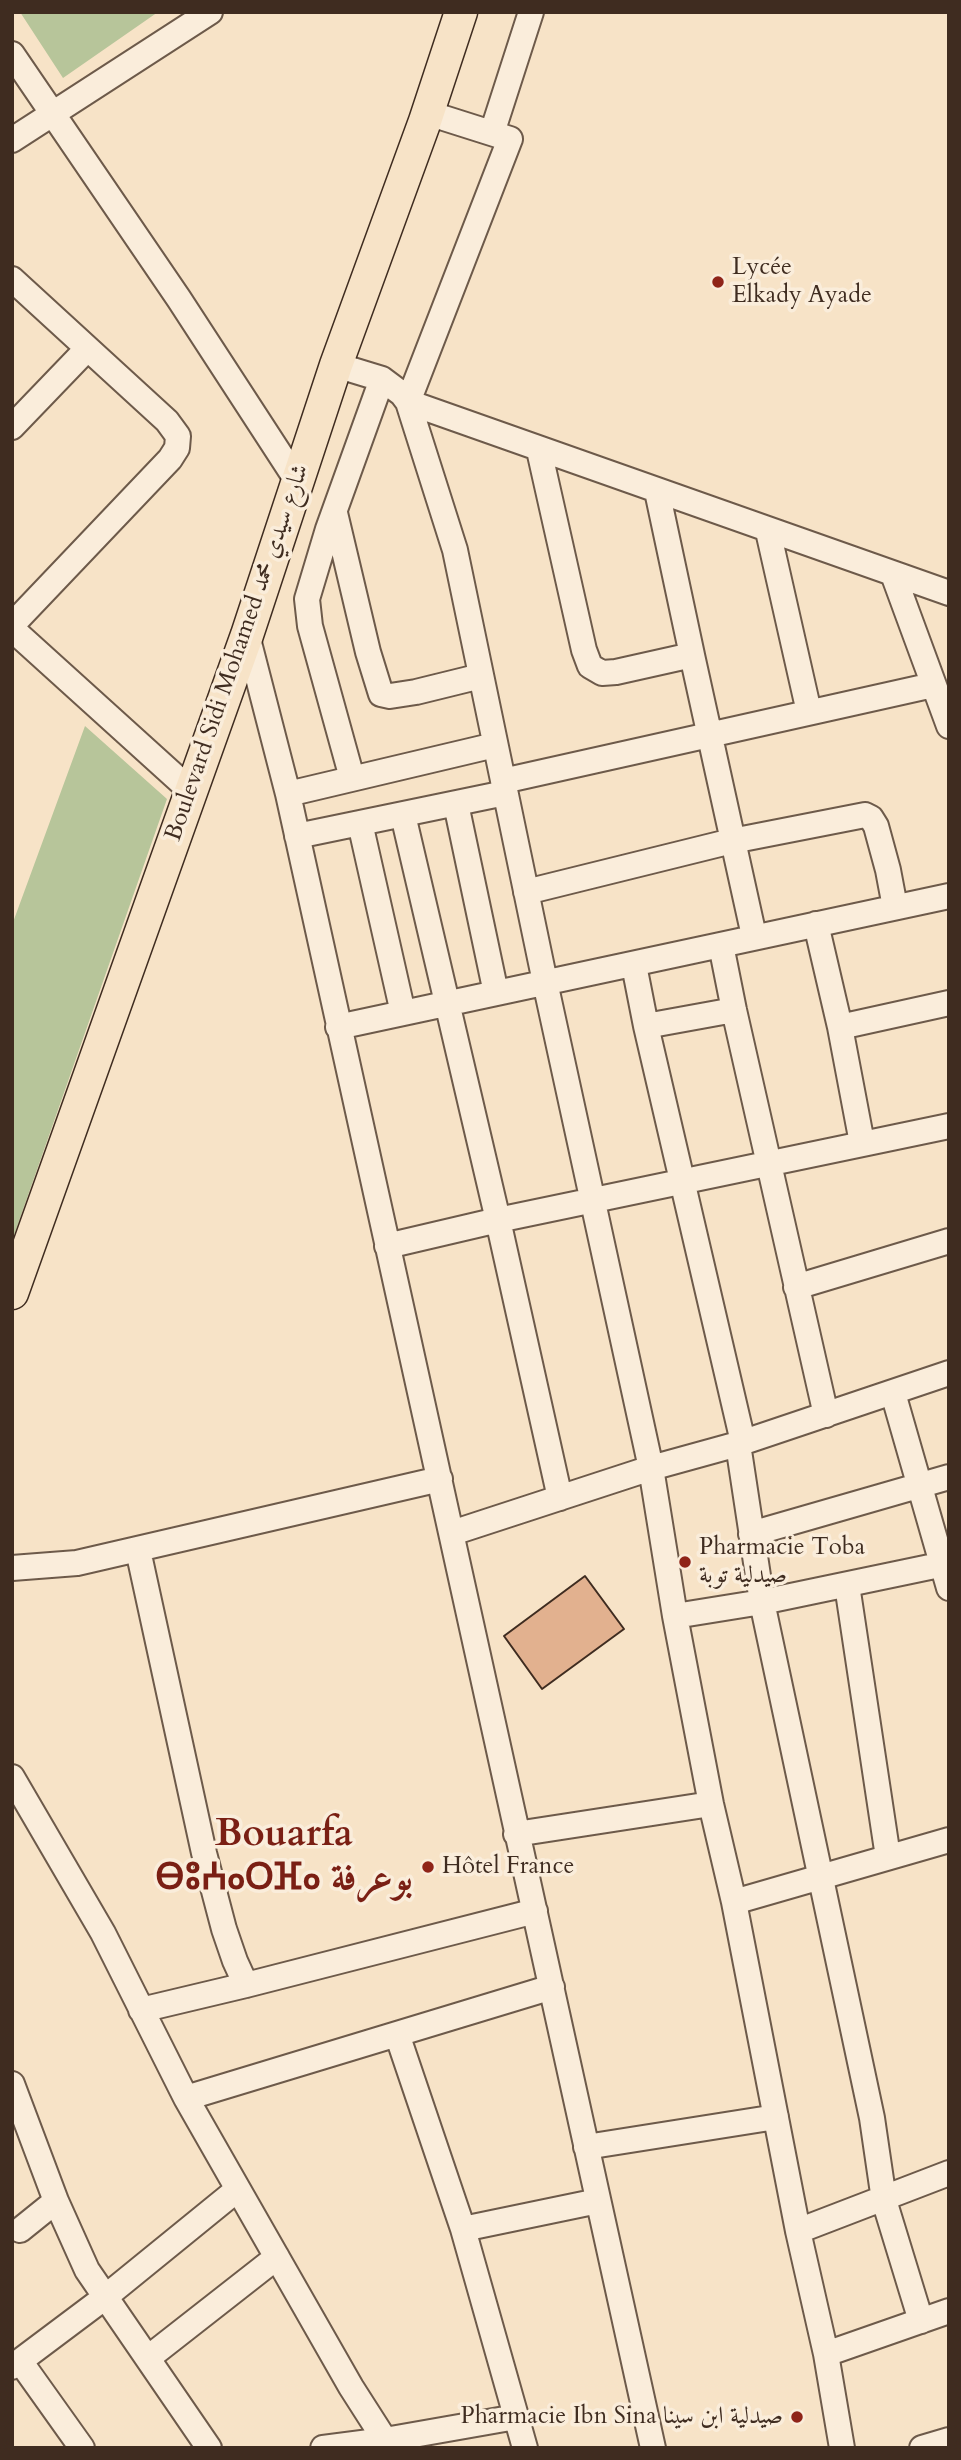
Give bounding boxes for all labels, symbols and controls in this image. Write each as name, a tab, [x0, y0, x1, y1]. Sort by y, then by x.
place label: Lycée Elkady Ayade	[732, 254, 872, 310]
marker: Lycée Elkady Ayade	[710, 274, 726, 290]
street label: Boulevard Sidi Mohamed شارع سيدي محمد	[160, 461, 316, 845]
place label: Pharmacie Toba صيدلية توبة	[699, 1534, 865, 1590]
marker: Pharmacie Toba صيدلية توبة	[677, 1554, 693, 1570]
district label: Bouarfa ⴱⵓⵄⴰⵔⴼⴰ بوعرفة	[155, 1813, 413, 1902]
place label: Hôtel France	[442, 1853, 574, 1881]
marker: Hôtel France	[420, 1859, 436, 1875]
place label: Pharmacie Ibn Sina صيدلية ابن سينا	[460, 2403, 783, 2431]
marker: Pharmacie Ibn Sina صيدلية ابن سينا	[789, 2409, 805, 2425]

